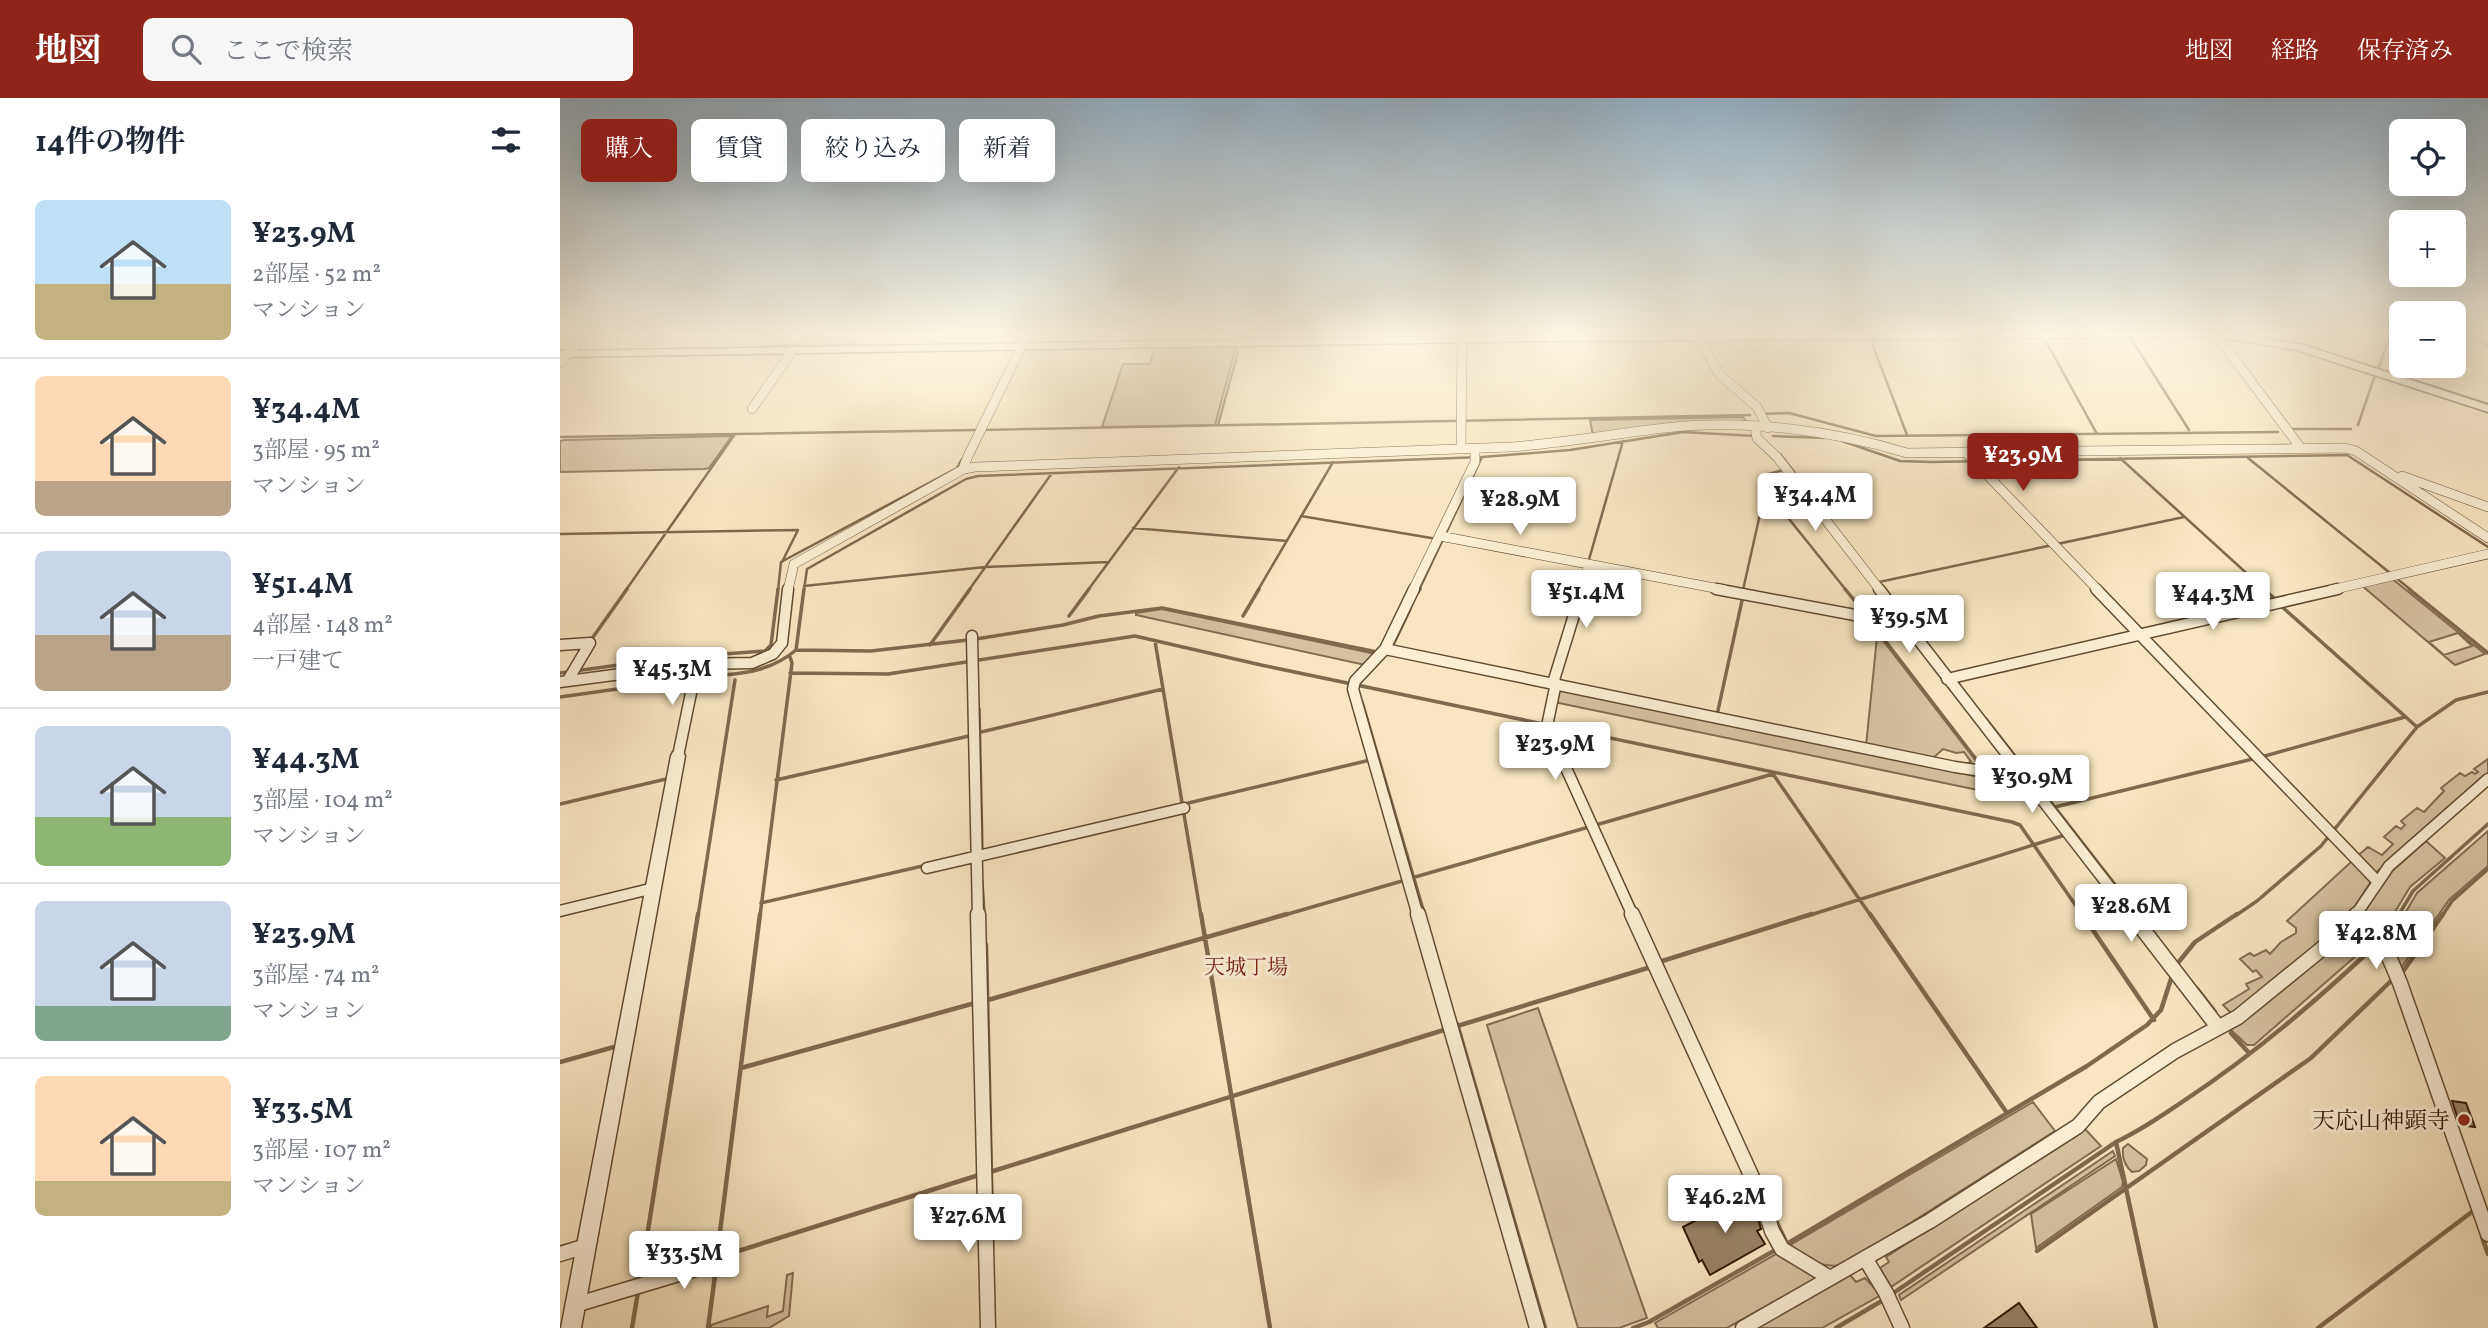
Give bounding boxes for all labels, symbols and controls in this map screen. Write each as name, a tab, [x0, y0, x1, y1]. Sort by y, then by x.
search box	[143, 18, 633, 81]
text: 地図	[35, 30, 101, 76]
icon: search	[167, 30, 205, 68]
text: ここで検索	[223, 34, 353, 70]
text: 地図	[2185, 35, 2233, 69]
text: 経路	[2271, 35, 2319, 69]
text: 保存済み	[2357, 35, 2453, 69]
chip: 購入	[581, 119, 677, 182]
chip: 賃貸	[691, 119, 787, 182]
chip: 絞り込み	[801, 119, 945, 182]
chip: 新着	[959, 119, 1055, 182]
map controls	[2389, 119, 2466, 378]
button: locate	[2389, 119, 2466, 196]
icon: filters	[487, 121, 525, 159]
text: 14件の物件	[35, 122, 185, 164]
button: +	[2389, 210, 2466, 287]
text: ¥23.9M	[252, 213, 356, 255]
icon: home	[91, 228, 175, 312]
text: 2部屋 · 52 m²	[252, 259, 381, 291]
text: マンション	[252, 295, 366, 327]
button: −	[2389, 301, 2466, 378]
text: ¥34.4M	[252, 389, 360, 431]
icon: home	[91, 404, 175, 488]
pin: ¥23.9M	[1966, 434, 2080, 493]
text: 3部屋 · 95 m²	[252, 435, 380, 467]
text: ¥23.9M	[1983, 440, 2063, 472]
text: マンション	[252, 471, 366, 503]
pin: ¥34.4M	[1758, 474, 1872, 533]
pin: ¥28.9M	[1463, 478, 1577, 537]
text: ¥34.4M	[1774, 480, 1856, 512]
text: ¥28.9M	[1480, 484, 1560, 516]
text: ¥51.4M	[252, 564, 353, 606]
pin: ¥51.4M	[1529, 570, 1643, 630]
pin: ¥44.3M	[2156, 573, 2270, 632]
text: ¥51.4M	[1547, 577, 1625, 609]
icon: home	[91, 579, 175, 663]
text: ¥44.3M	[2172, 579, 2254, 611]
pin: ¥39.5M	[1852, 596, 1966, 655]
text: ¥39.5M	[1870, 602, 1948, 634]
text: 4部屋 · 148 m²	[252, 610, 393, 642]
text: 一戸建て	[252, 646, 344, 678]
pin: ¥45.3M	[615, 648, 729, 707]
text: ¥45.3M	[632, 654, 712, 686]
pin: ¥23.9M	[1498, 722, 1612, 782]
text: ¥23.9M	[1515, 729, 1595, 761]
text: ¥44.3M	[252, 739, 360, 781]
icon: home	[91, 754, 175, 838]
pin: ¥30.9M	[1975, 756, 2089, 815]
text: ¥30.9M	[1991, 762, 2073, 794]
text: 3部屋 · 104 m²	[252, 785, 393, 817]
text: マンション	[252, 821, 366, 853]
pin: ¥28.6M	[2074, 884, 2188, 944]
text: ¥28.6M	[2091, 891, 2171, 923]
pin: ¥42.8M	[2319, 912, 2433, 971]
text: ¥23.9M	[252, 914, 356, 956]
text: ¥42.8M	[2335, 918, 2417, 950]
icon: home	[91, 929, 175, 1013]
district label: 天城丁場	[1204, 954, 1288, 983]
text: 3部屋 · 74 m²	[252, 960, 380, 992]
text: マンション	[252, 996, 366, 1028]
text: ¥33.5M	[252, 1089, 353, 1131]
icon: home	[91, 1104, 175, 1188]
place label: 天応山神顕寺	[2312, 1106, 2450, 1138]
marker: 天応山神顕寺	[2456, 1112, 2472, 1128]
text: 3部屋 · 107 m²	[252, 1135, 391, 1167]
text: マンション	[252, 1171, 366, 1203]
pin: ¥46.2M	[1668, 1176, 1782, 1235]
text: ¥46.2M	[1684, 1182, 1766, 1214]
pin: ¥27.6M	[911, 1194, 1025, 1254]
text: ¥27.6M	[930, 1201, 1006, 1233]
pin: ¥33.5M	[627, 1232, 741, 1291]
text: ¥33.5M	[645, 1238, 723, 1270]

